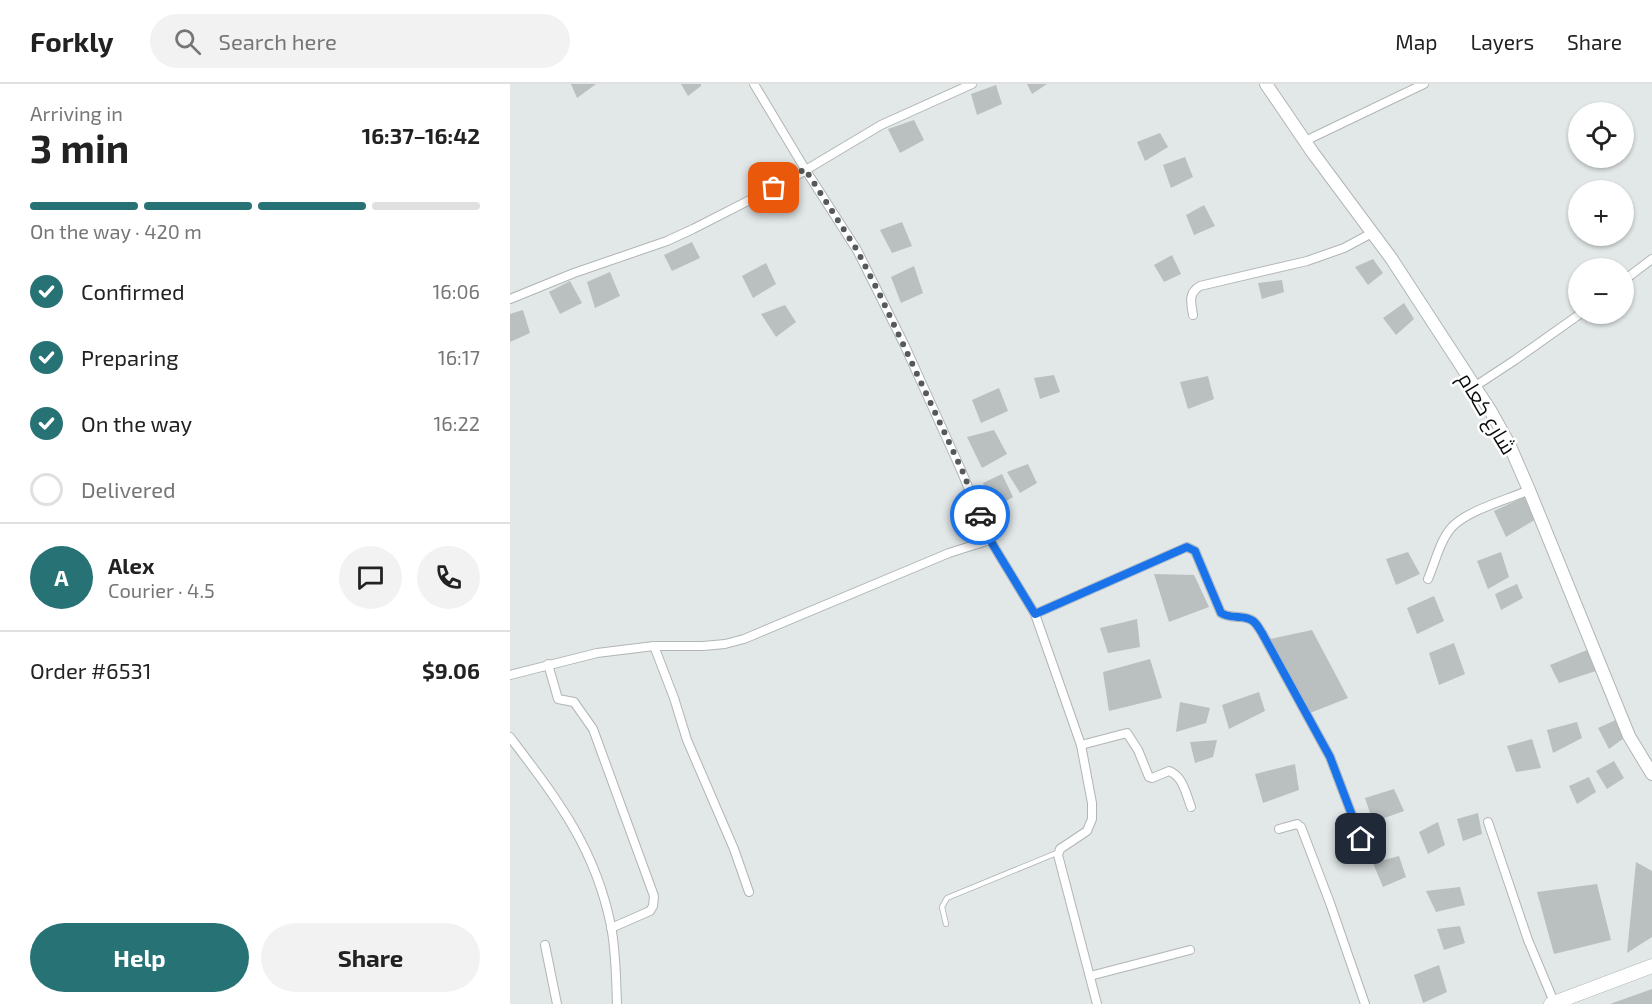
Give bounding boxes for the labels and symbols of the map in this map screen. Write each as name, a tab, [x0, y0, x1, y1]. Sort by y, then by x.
pin	[748, 162, 799, 213]
street label: شارع كعام	[1451, 367, 1522, 460]
courier	[950, 485, 1010, 545]
pin	[1335, 813, 1386, 864]

